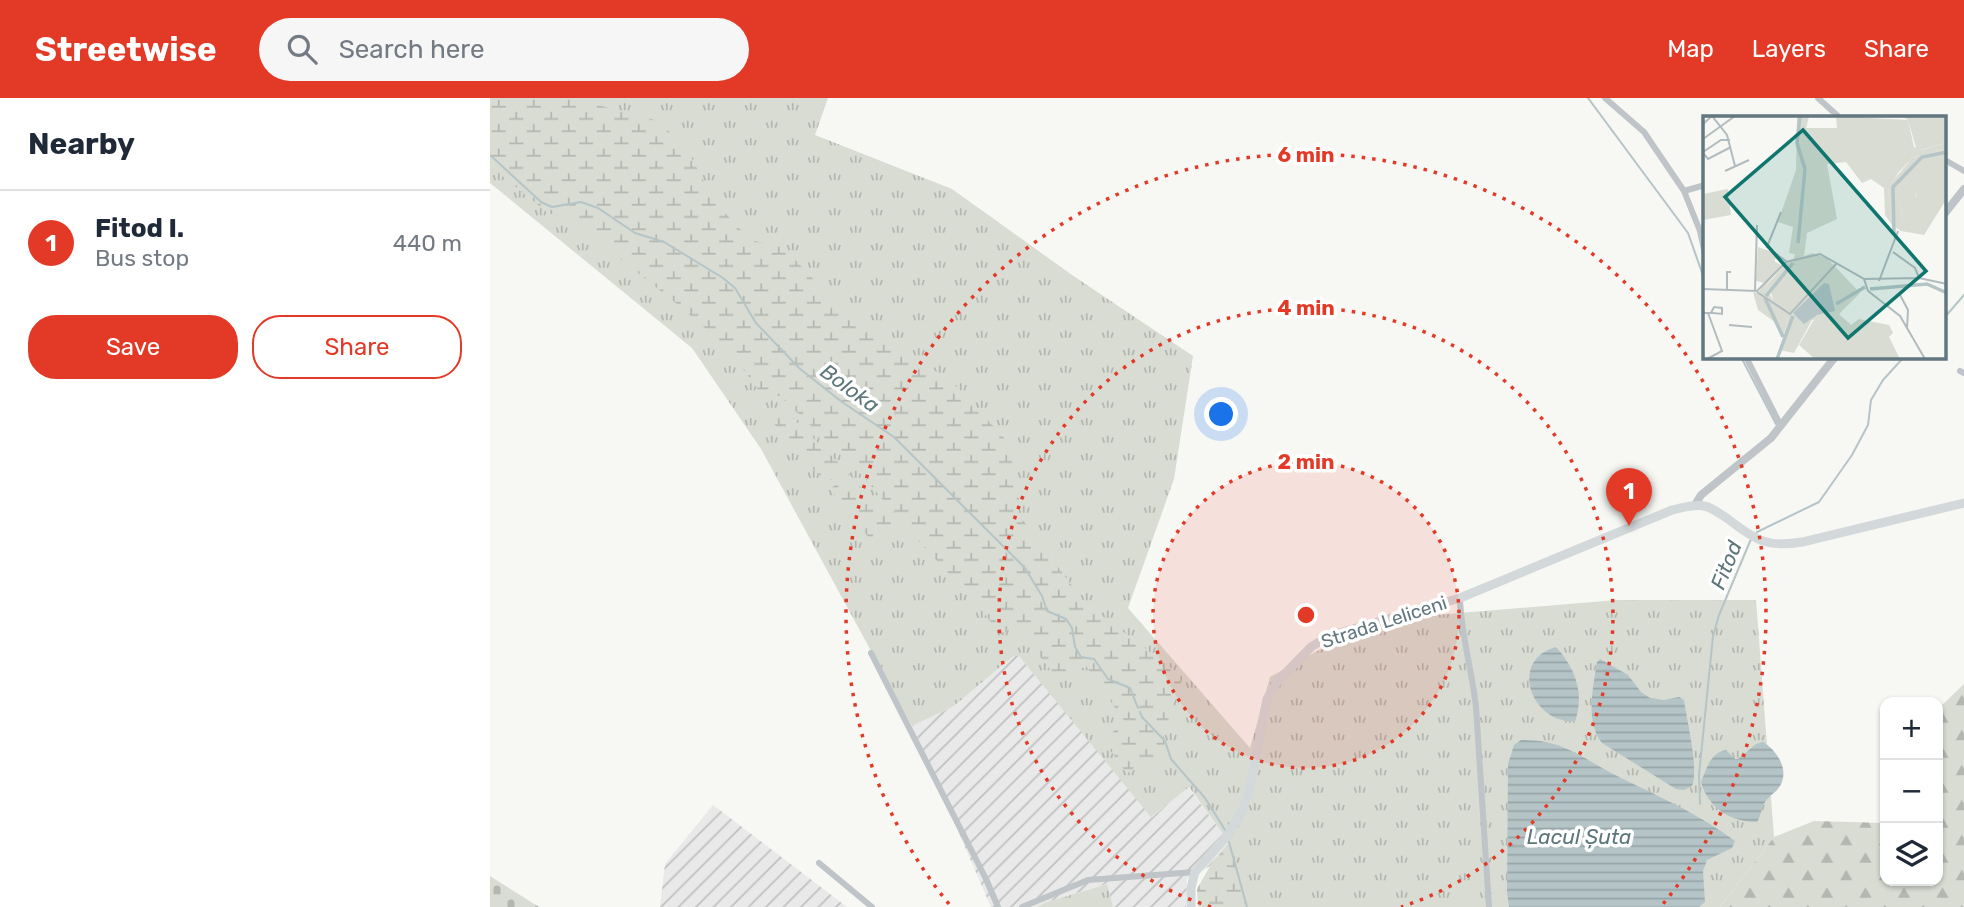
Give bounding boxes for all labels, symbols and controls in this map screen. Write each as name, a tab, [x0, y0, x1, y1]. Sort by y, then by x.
search box	[259, 18, 749, 81]
text: Streetwise	[35, 30, 217, 69]
icon: search	[283, 30, 321, 68]
text: Search here	[339, 34, 485, 65]
text: Map	[1667, 35, 1714, 63]
text: Layers	[1752, 35, 1826, 63]
text: Share	[1864, 35, 1929, 63]
inset map	[1703, 116, 1946, 359]
text: Nearby	[28, 126, 135, 162]
text: 6 min	[1278, 142, 1334, 167]
text: Fitod I.	[95, 213, 184, 244]
text: 1	[45, 229, 57, 257]
text: 440 m	[393, 229, 462, 257]
text: Bus stop	[95, 244, 189, 272]
text: 4 min	[1277, 295, 1335, 320]
button: Save	[28, 315, 238, 379]
button: Share	[252, 315, 462, 379]
water label: Boloka	[816, 358, 884, 418]
your location	[1204, 397, 1238, 431]
text: 2 min	[1278, 449, 1334, 474]
pin: 1	[1606, 468, 1652, 526]
water label: Fitod	[1705, 537, 1747, 593]
street label: Strada Leliceni	[1318, 591, 1450, 653]
centre of rings	[1294, 603, 1318, 627]
map controls	[1880, 697, 1943, 886]
button: +	[1880, 697, 1943, 760]
button: −	[1880, 760, 1943, 823]
button: layers	[1880, 823, 1943, 886]
water label: Lacul Șuta	[1527, 824, 1631, 849]

